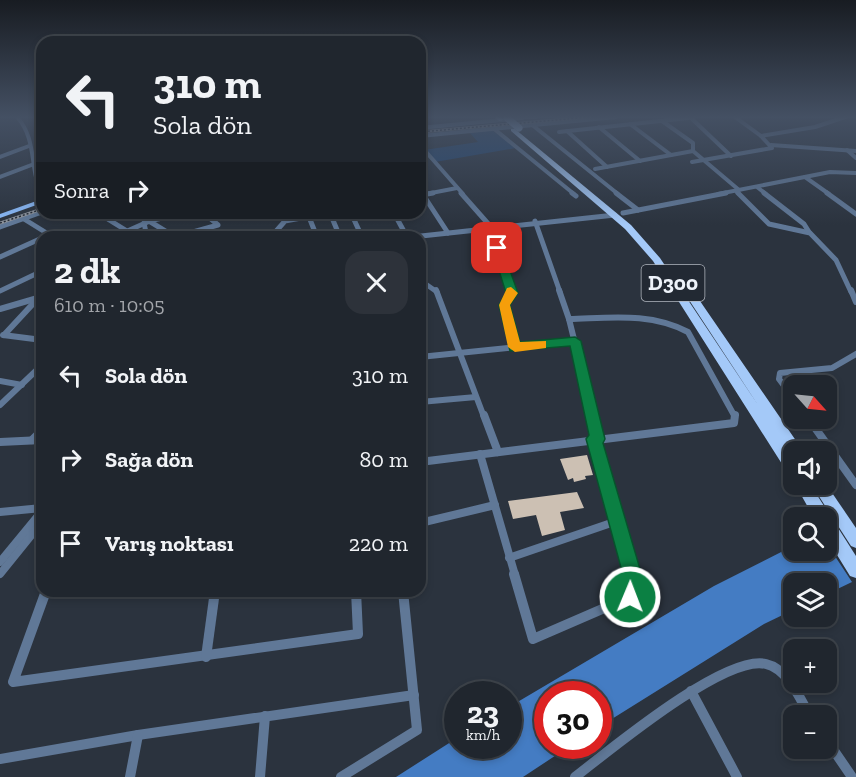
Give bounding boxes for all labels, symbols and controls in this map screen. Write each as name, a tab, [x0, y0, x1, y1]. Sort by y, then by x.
text: 310 m	[153, 58, 261, 109]
icon: left	[54, 60, 132, 138]
text: Sola dön	[153, 109, 252, 141]
icon: right	[121, 174, 154, 207]
text: Sonra	[54, 177, 109, 204]
pin	[471, 222, 522, 273]
icon: arrive	[480, 231, 513, 264]
text: 2 dk	[54, 249, 121, 292]
button: close	[345, 251, 408, 314]
road number: D300	[642, 265, 704, 301]
text: 610 m · 10:05	[54, 293, 165, 317]
icon: left	[54, 359, 87, 392]
text: Sola dön	[105, 362, 187, 389]
text: 310 m	[352, 362, 408, 389]
north arrow	[783, 375, 837, 429]
map controls	[783, 375, 837, 759]
button: sound	[783, 441, 837, 495]
icon: right	[54, 443, 87, 476]
text: Sağa dön	[105, 446, 193, 473]
text: 80 m	[360, 446, 408, 473]
button: search	[783, 507, 837, 561]
icon: arrive	[54, 527, 87, 560]
text: Varış noktası	[105, 530, 234, 557]
text: 220 m	[349, 530, 408, 557]
position arrow	[598, 565, 662, 629]
button: layers	[783, 573, 837, 627]
button: +	[783, 639, 837, 693]
speed limit sign: 30	[534, 681, 612, 759]
text: 23	[467, 695, 499, 731]
button: −	[783, 705, 837, 759]
text: km/h	[466, 726, 500, 744]

